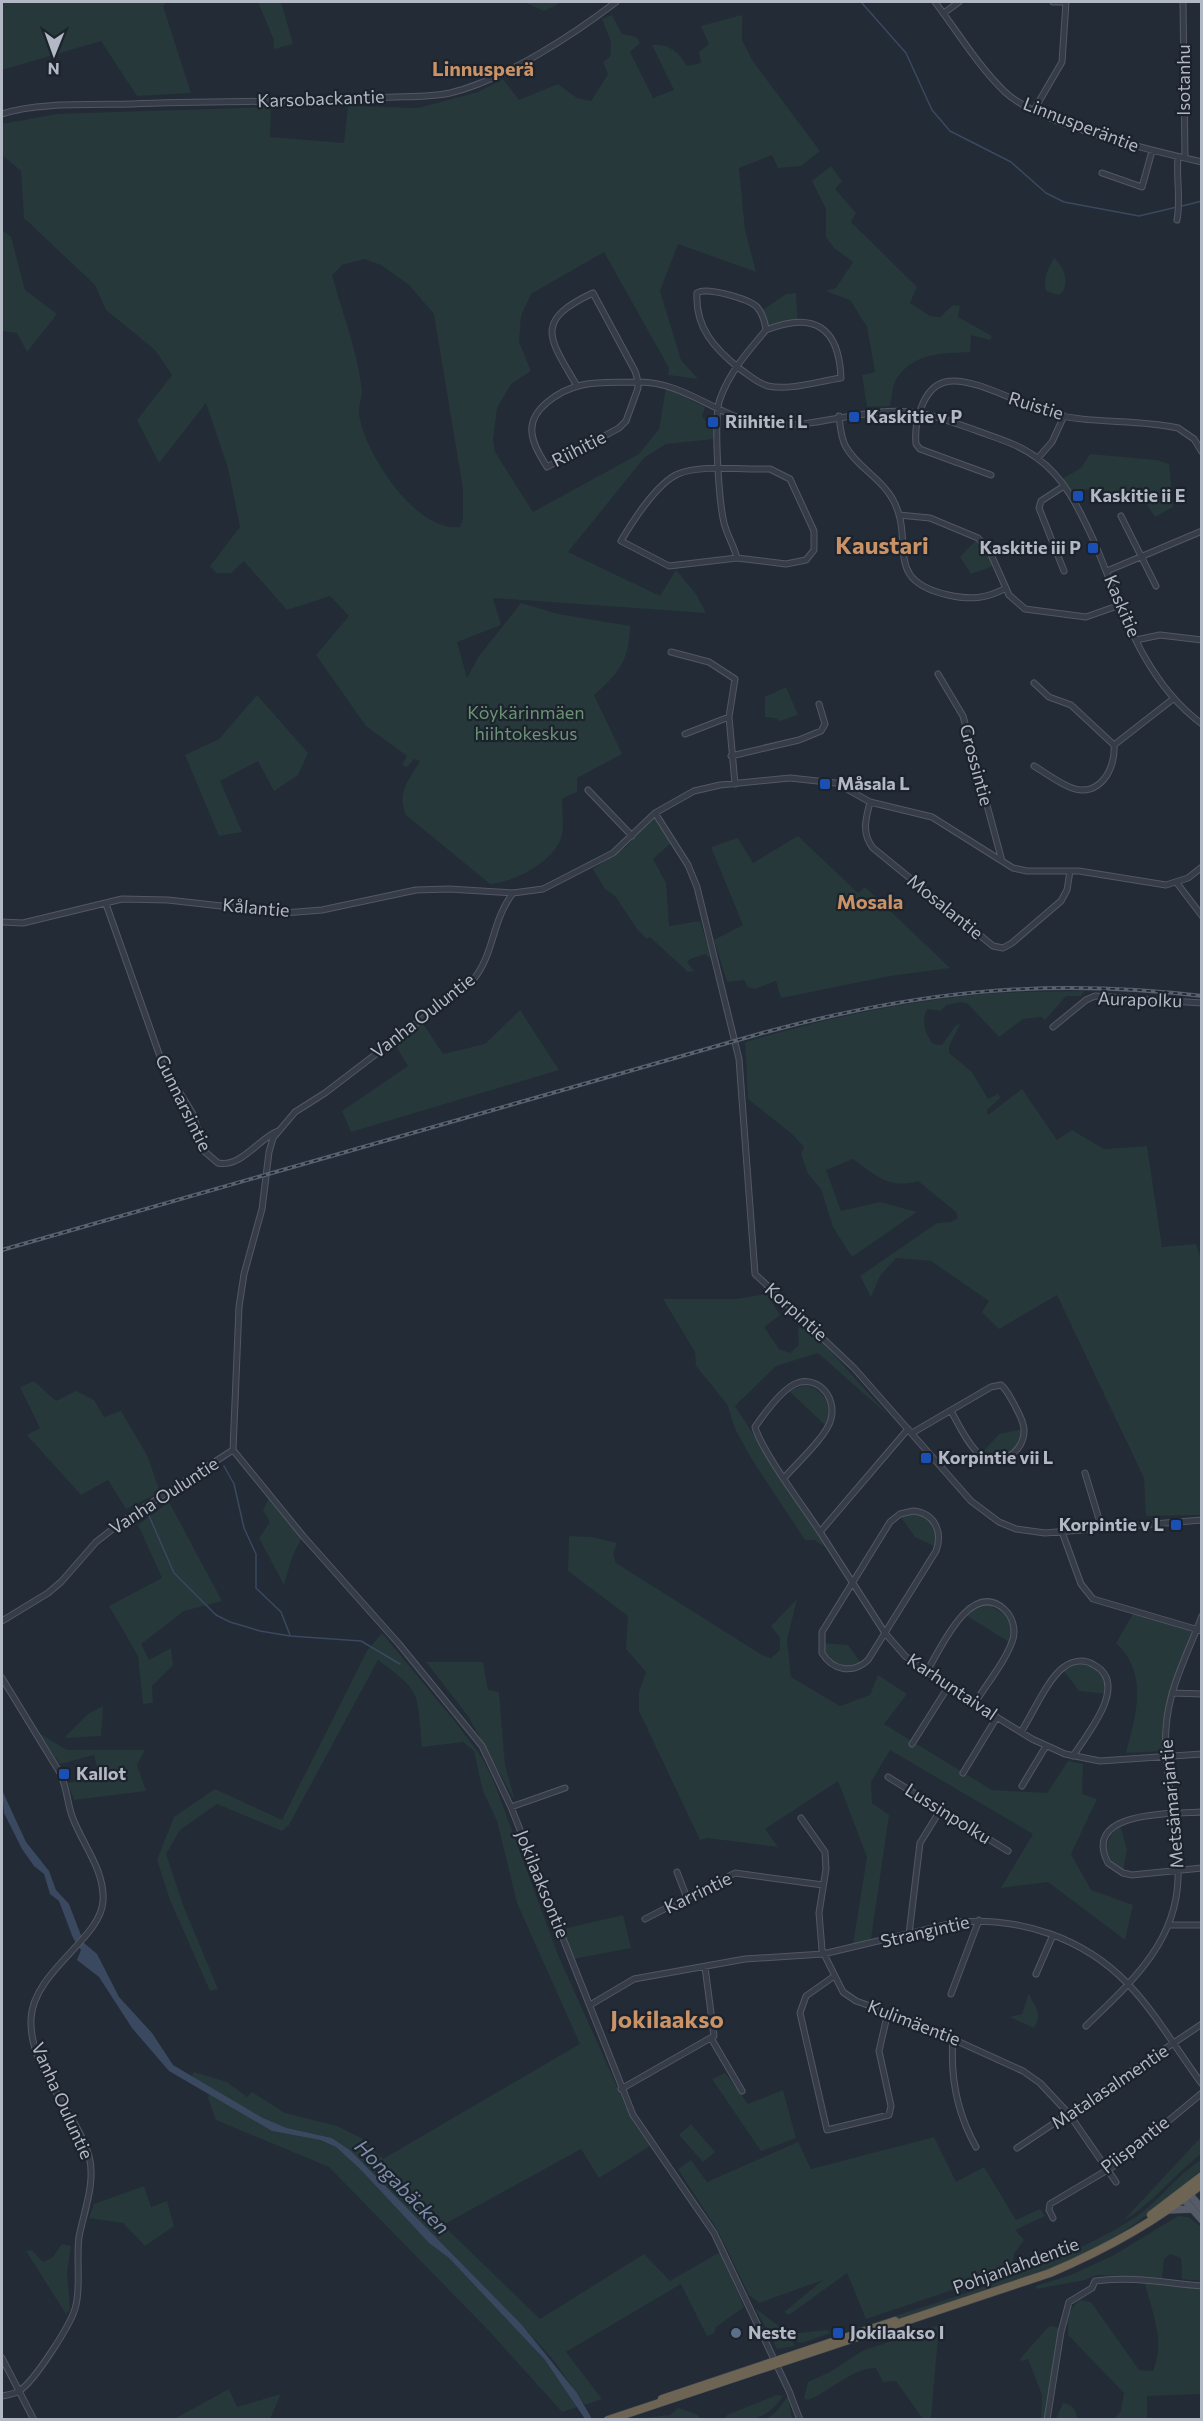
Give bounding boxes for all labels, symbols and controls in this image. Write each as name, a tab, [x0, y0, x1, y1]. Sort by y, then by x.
north arrow	[24, 24, 84, 84]
street label: Isotanhu	[1172, 44, 1194, 116]
district label: Linnusperä	[432, 56, 534, 80]
text: N	[48, 60, 60, 79]
street label: Karsobackantie	[257, 85, 385, 111]
street label: Linnusperäntie	[1020, 92, 1142, 156]
street label: Ruistie	[1006, 386, 1066, 424]
place label: Kaskitie v P	[866, 405, 963, 427]
place label: Riihitie i L	[725, 410, 807, 432]
marker: Kaskitie v P	[847, 410, 861, 424]
marker: Riihitie i L	[706, 415, 720, 429]
street label: Riihitie	[548, 425, 609, 471]
place label: Kaskitie ii E	[1090, 484, 1186, 506]
marker: Kaskitie ii E	[1071, 489, 1085, 503]
district label: Kaustari	[835, 530, 929, 559]
place label: Kaskitie iii P	[980, 536, 1081, 558]
marker: Kaskitie iii P	[1086, 541, 1100, 555]
street label: Kaskitie	[1100, 571, 1146, 640]
park label: Köykärinmäen hiihtokeskus	[467, 701, 585, 744]
street label: Grossintie	[956, 722, 998, 808]
place label: Måsala L	[837, 772, 910, 794]
marker: Måsala L	[818, 777, 832, 791]
street label: Mosalantie	[903, 869, 988, 943]
district label: Mosala	[837, 889, 903, 913]
street label: Kålantie	[222, 893, 291, 921]
street label: Vanha Ouluntie	[366, 968, 479, 1063]
street label: Aurapolku	[1097, 987, 1183, 1011]
street label: Gunnarsintie	[151, 1051, 217, 1154]
street label: Korpintie	[761, 1277, 832, 1345]
place label: Korpintie vii L	[938, 1446, 1053, 1468]
marker: Korpintie vii L	[919, 1451, 933, 1465]
street label: Vanha Ouluntie	[105, 1452, 222, 1539]
place label: Korpintie v L	[1059, 1513, 1164, 1535]
marker: Korpintie v L	[1169, 1518, 1183, 1532]
street label: Karhuntaival	[903, 1648, 1002, 1724]
street label: Metsämarjantie	[1154, 1739, 1188, 1870]
place label: Kallot	[76, 1762, 127, 1784]
marker: Kallot	[57, 1767, 71, 1781]
street label: Lussinpolku	[901, 1778, 996, 1848]
street label: Jokilaaksontie	[511, 1827, 575, 1941]
street label: Karrintie	[660, 1866, 735, 1918]
street label: Strangintie	[878, 1910, 971, 1952]
street label: Kulimäentie	[865, 1994, 964, 2050]
district label: Jokilaakso	[610, 2004, 724, 2033]
street label: Vanha Ouluntie	[27, 2039, 98, 2162]
street label: Matalasalmentie	[1047, 2039, 1172, 2133]
street label: Piispantie	[1096, 2111, 1173, 2178]
water label: Hongabäcken	[350, 2134, 455, 2239]
street label: Pohjanlahdentie	[950, 2232, 1082, 2298]
place label: Neste	[748, 2321, 796, 2343]
place label: Jokilaakso I	[850, 2321, 944, 2343]
marker: Neste	[729, 2326, 743, 2340]
marker: Jokilaakso I	[831, 2326, 845, 2340]

